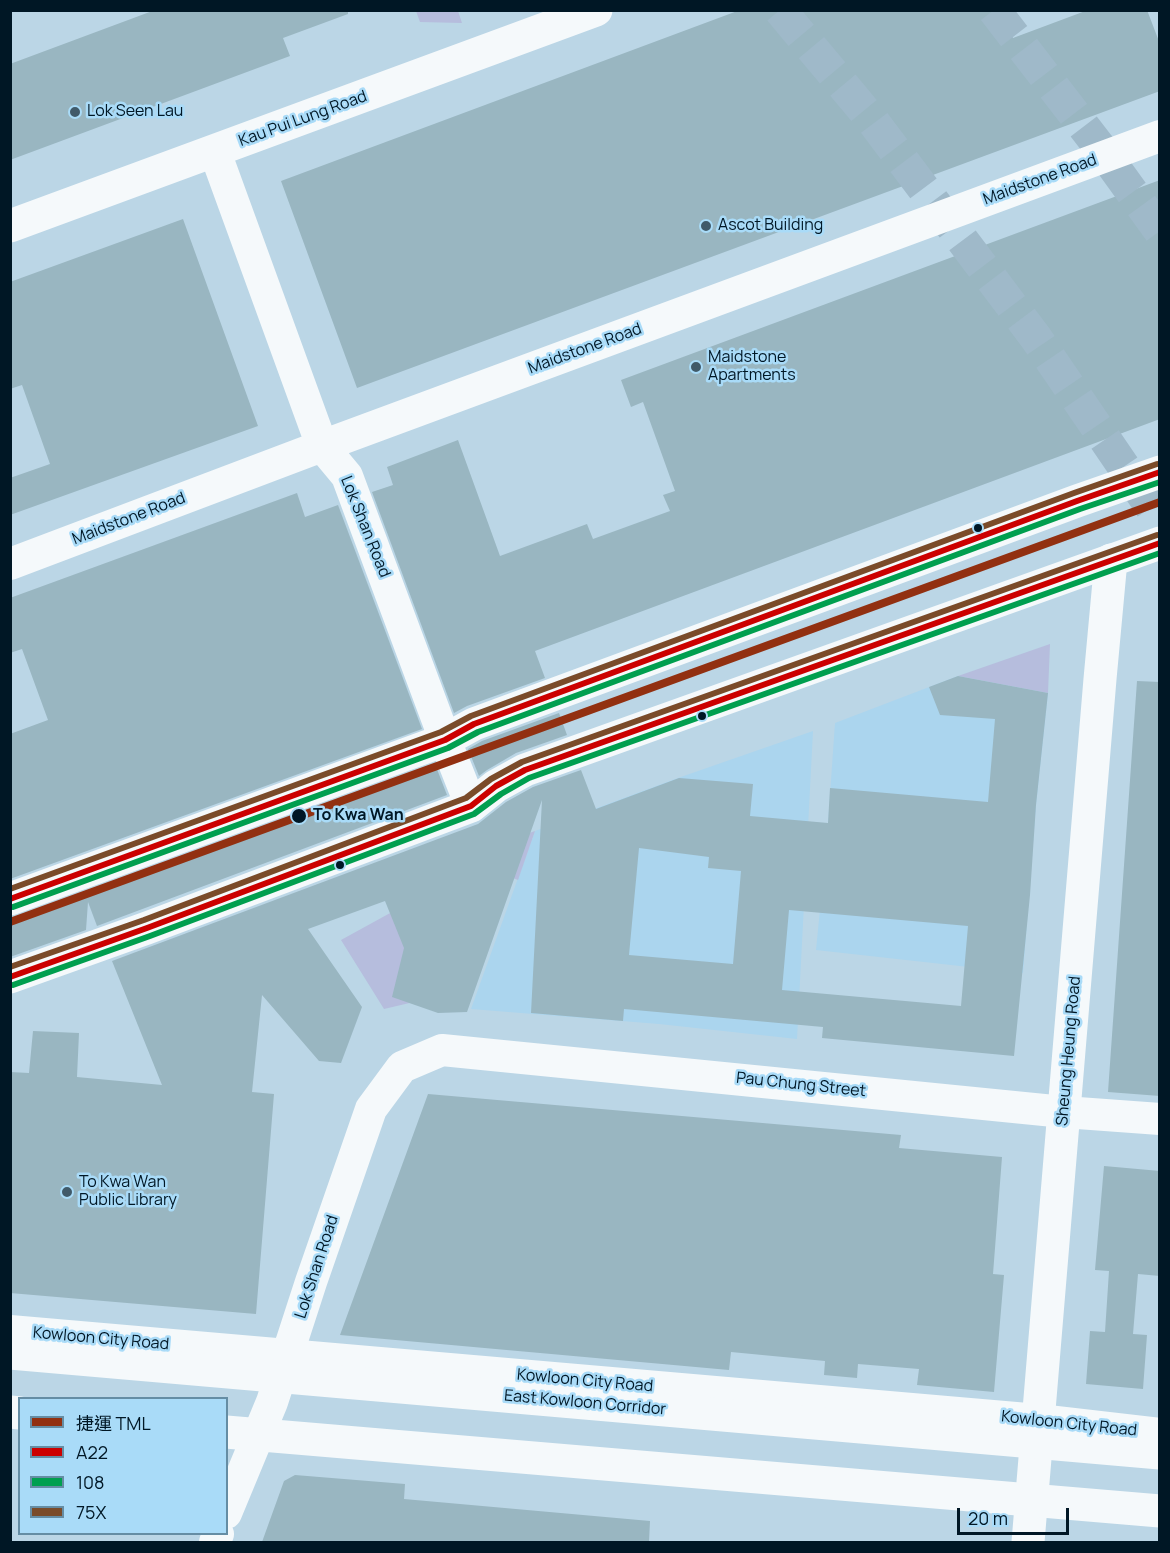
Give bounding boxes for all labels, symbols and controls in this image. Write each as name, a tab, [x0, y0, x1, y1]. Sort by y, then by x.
street label: Kau Pui Lung Road	[236, 87, 370, 151]
place label: Lok Seen Lau	[87, 102, 183, 122]
marker: Lok Seen Lau	[68, 105, 82, 119]
street label: Maidstone Road	[981, 151, 1099, 209]
place label: Ascot Building	[718, 216, 823, 236]
marker: Ascot Building	[699, 219, 713, 233]
street label: Maidstone Road	[526, 320, 644, 378]
place label: Maidstone Apartments	[708, 348, 796, 386]
marker: Maidstone Apartments	[689, 360, 703, 374]
street label: Lok Shan Road	[336, 473, 394, 581]
street label: Maidstone Road	[70, 489, 188, 549]
unlabelled marker	[972, 522, 984, 534]
unlabelled marker	[696, 710, 708, 722]
place label: To Kwa Wan	[313, 806, 404, 826]
marker: To Kwa Wan	[290, 807, 308, 825]
unlabelled marker	[334, 859, 346, 871]
street label: Sheung Heung Road	[1053, 975, 1085, 1127]
street label: Pau Chung Street	[735, 1069, 867, 1101]
place label: To Kwa Wan Public Library	[79, 1173, 177, 1211]
marker: To Kwa Wan Public Library	[60, 1185, 74, 1199]
street label: Lok Shan Road	[291, 1213, 343, 1321]
street label: Kowloon City Road	[32, 1323, 170, 1355]
street label: Kowloon City Road	[516, 1365, 654, 1397]
street label: East Kowloon Corridor	[503, 1386, 667, 1420]
legend	[18, 1397, 228, 1535]
street label: Kowloon City Road	[1000, 1407, 1138, 1441]
text: 捷運 TML	[76, 1411, 151, 1435]
text: A22	[76, 1440, 108, 1464]
text: 108	[76, 1470, 104, 1494]
scale bar	[960, 1496, 1072, 1534]
text: 75X	[76, 1500, 106, 1524]
text: 20 m	[968, 1506, 1008, 1530]

